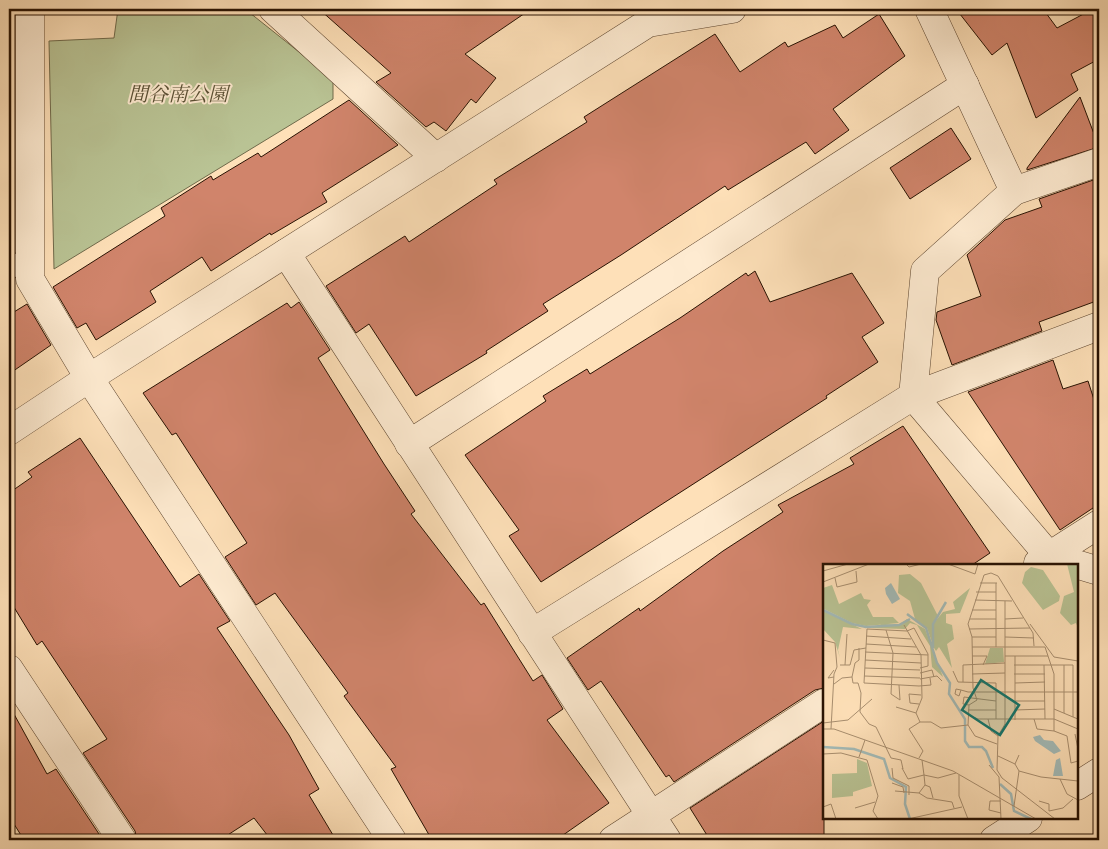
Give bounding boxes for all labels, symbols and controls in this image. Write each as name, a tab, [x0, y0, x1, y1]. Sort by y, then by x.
park label: 間谷南公園	[128, 82, 231, 106]
inset map	[823, 564, 1078, 819]

